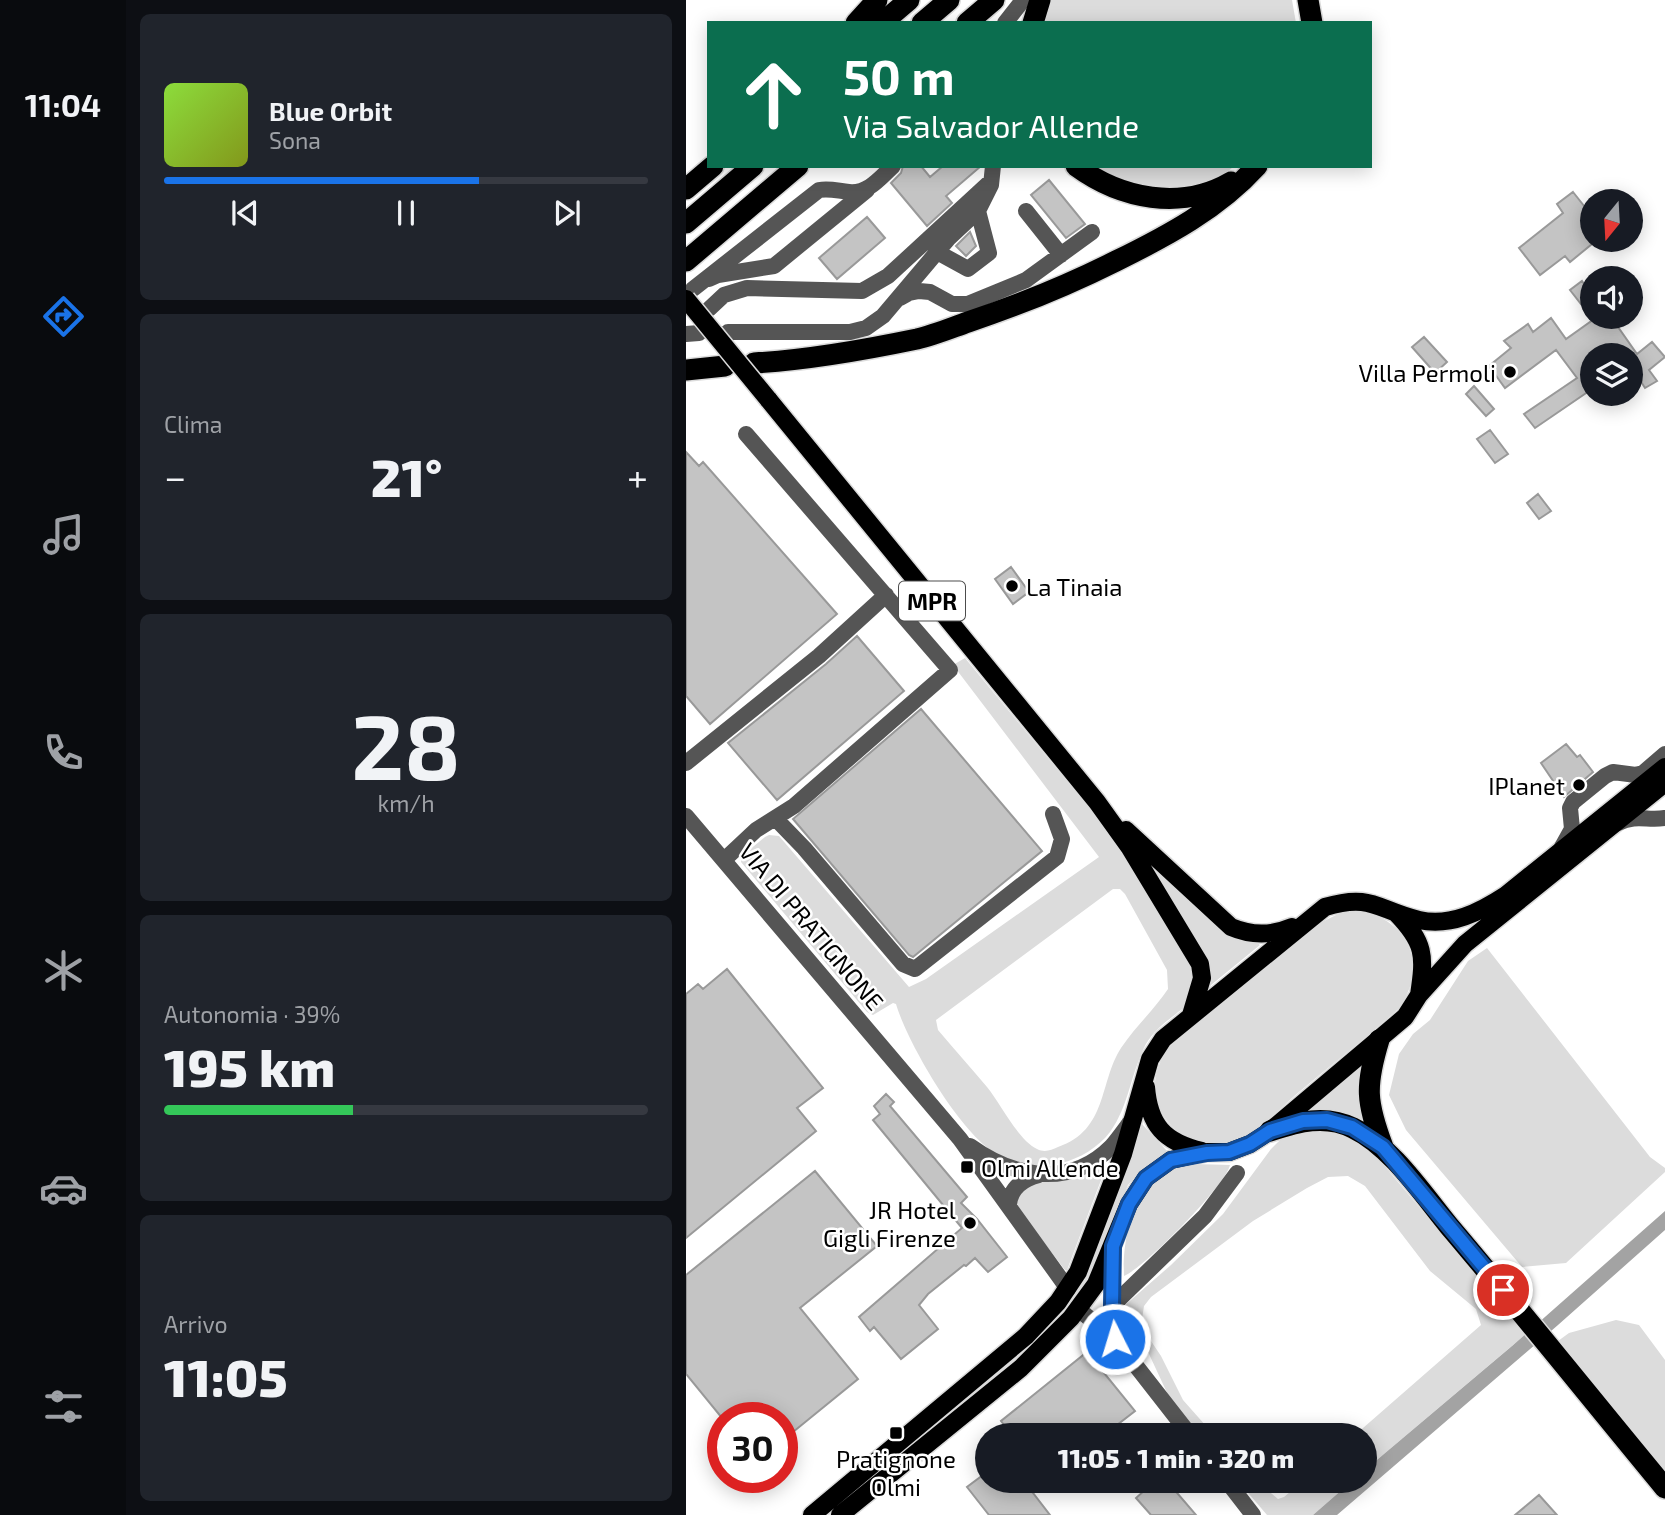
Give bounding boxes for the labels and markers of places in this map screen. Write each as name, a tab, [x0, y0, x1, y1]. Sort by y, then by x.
place label: Villa Permoli	[1358, 358, 1496, 387]
marker: Villa Permoli	[1502, 364, 1518, 380]
place label: La Tinaia	[1026, 572, 1122, 601]
marker: La Tinaia	[1004, 578, 1020, 594]
place label: IPlanet	[1488, 771, 1565, 800]
marker: IPlanet	[1571, 777, 1587, 793]
place label: Olmi Allende	[981, 1153, 1119, 1182]
marker: Olmi Allende	[959, 1159, 975, 1175]
place label: JR Hotel Gigli Firenze	[823, 1195, 956, 1252]
marker: JR Hotel Gigli Firenze	[962, 1215, 978, 1231]
pin	[1473, 1260, 1533, 1320]
marker: Pratignone Olmi	[888, 1425, 904, 1441]
place label: Pratignone Olmi	[836, 1444, 956, 1501]

